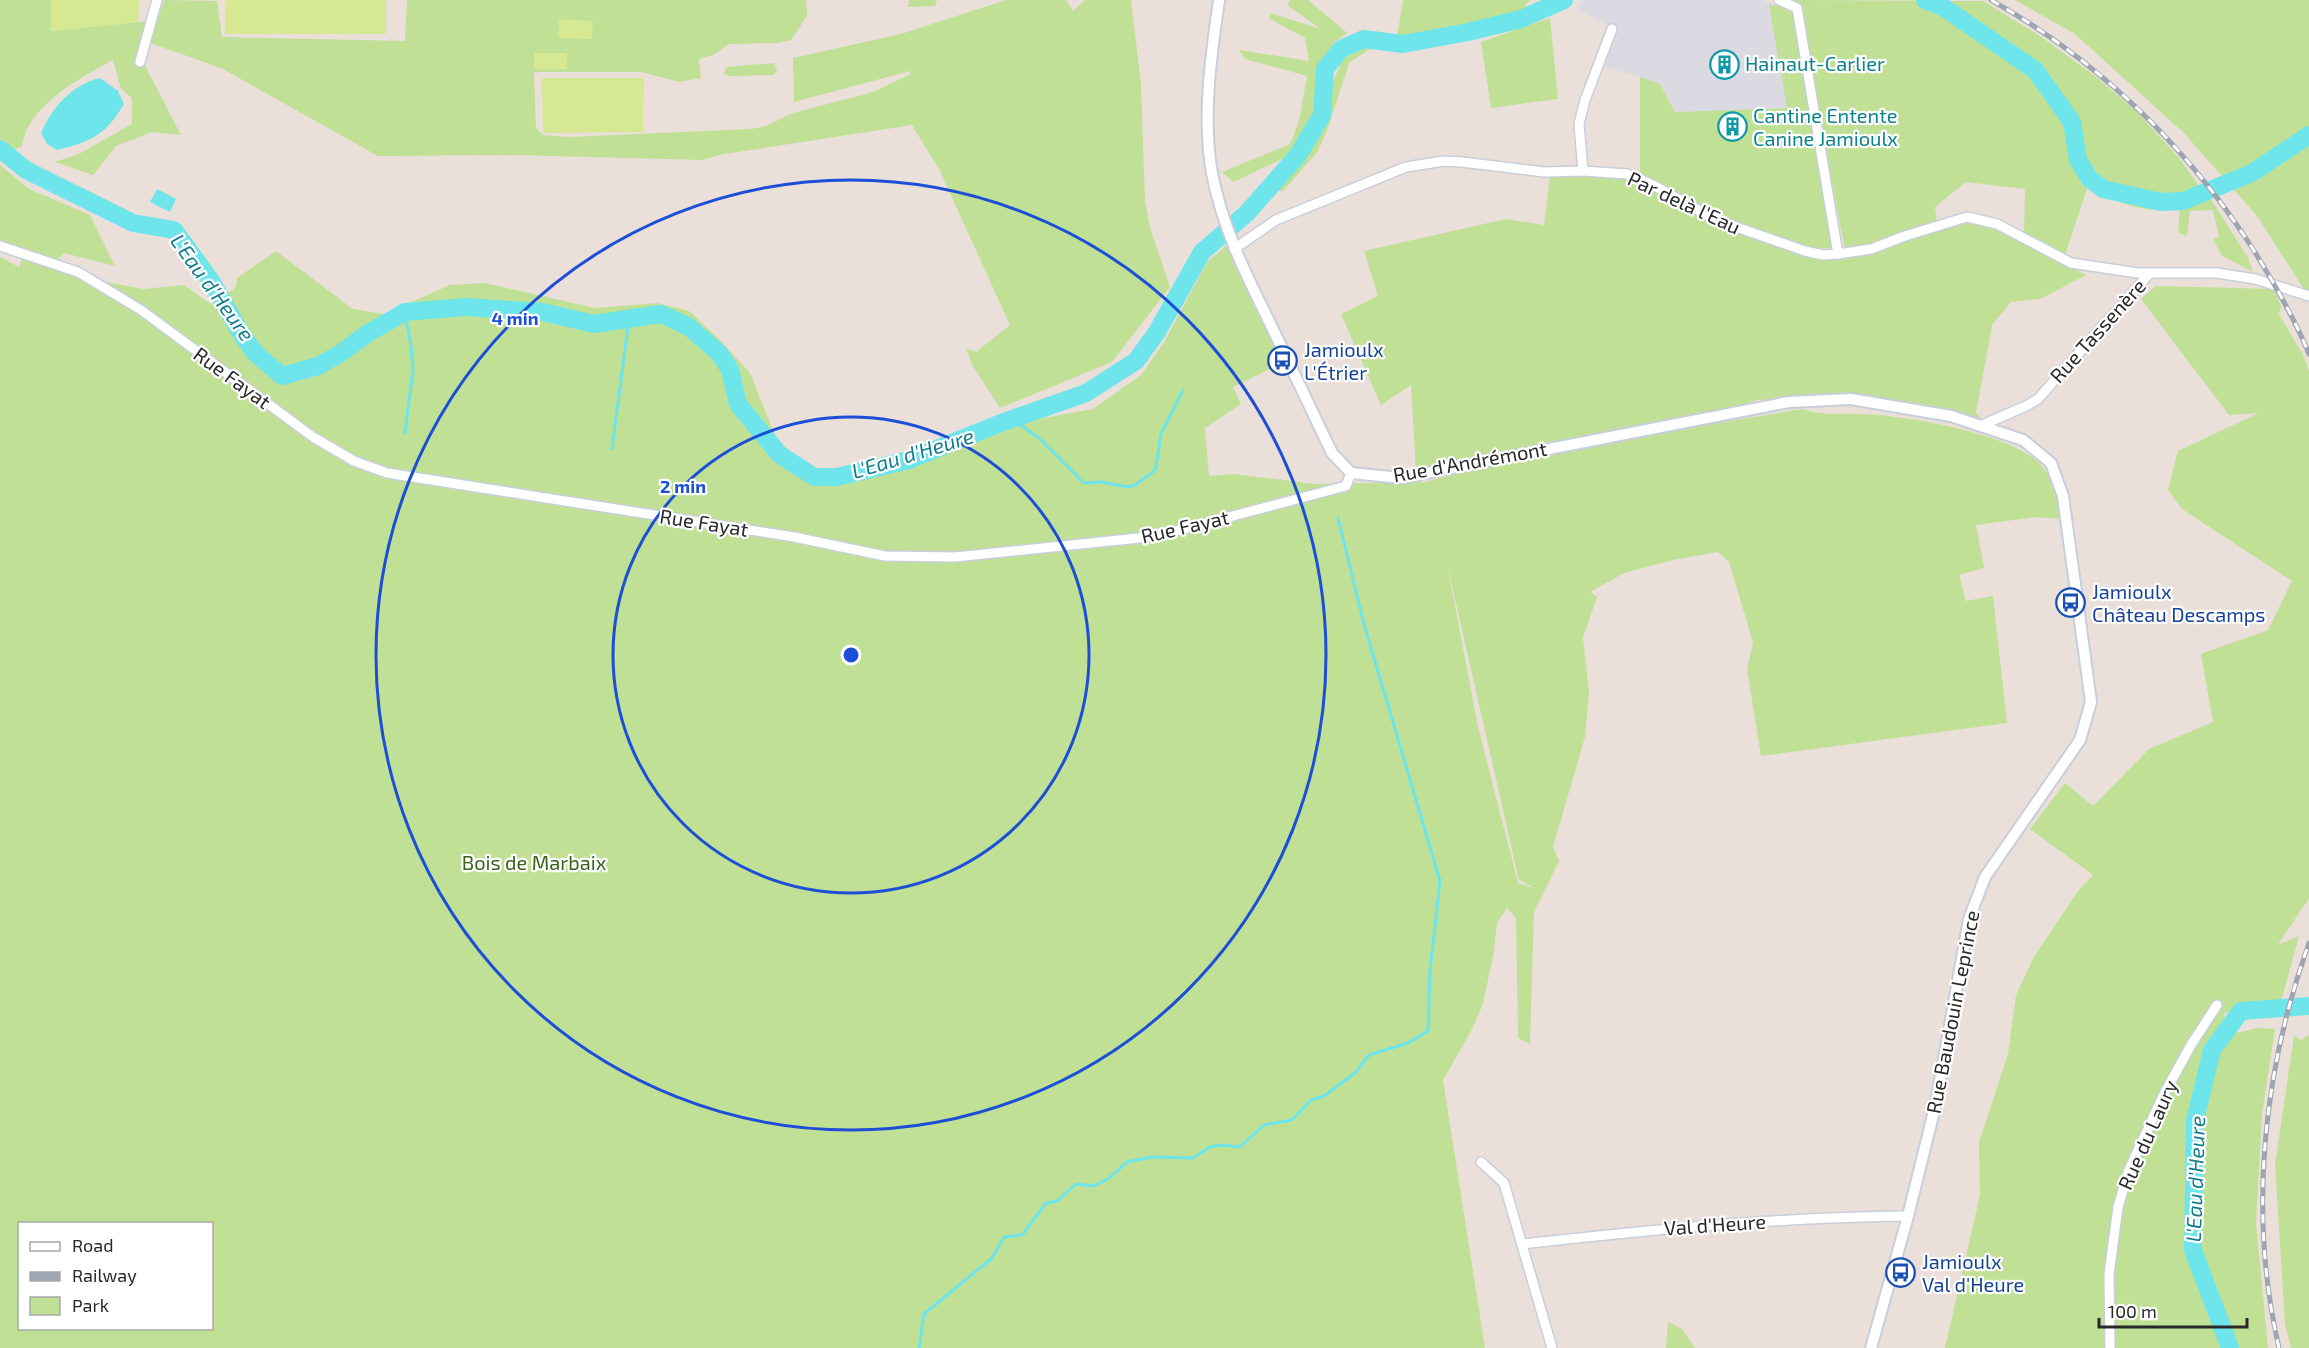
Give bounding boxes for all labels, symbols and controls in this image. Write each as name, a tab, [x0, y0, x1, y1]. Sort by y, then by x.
building icon: Hainaut-Carlier	[1708, 48, 1740, 80]
place label: Hainaut-Carlier	[1745, 51, 1885, 75]
place label: Cantine Entente Canine Jamioulx	[1753, 103, 1898, 150]
building icon: Cantine Entente Canine Jamioulx	[1716, 111, 1748, 143]
street label: Par delà l'Eau	[1624, 166, 1745, 239]
water label: L'Eau d'Heure	[166, 229, 260, 346]
street label: Rue Tassenère	[2044, 274, 2150, 387]
text: 4 min	[492, 307, 539, 329]
place label: Jamioulx L'Étrier	[1304, 337, 1384, 384]
street label: Rue Fayat	[189, 341, 276, 413]
bus stop icon: Jamioulx L'Étrier	[1267, 345, 1299, 377]
water label: L'Eau d'Heure	[848, 422, 977, 483]
street label: Rue d'Andrémont	[1391, 436, 1549, 486]
text: 2 min	[660, 475, 706, 497]
street label: Rue Fayat	[658, 503, 751, 541]
street label: Rue Fayat	[1139, 504, 1231, 548]
place label: Jamioulx Château Descamps	[2092, 579, 2265, 626]
bus stop icon: Jamioulx Château Descamps	[2055, 587, 2087, 619]
centre of rings	[841, 645, 861, 665]
park label: Bois de Marbaix	[462, 850, 607, 874]
street label: Rue Baudouin Leprince	[1921, 908, 1984, 1115]
street label: Rue du Laury	[2112, 1076, 2182, 1193]
water label: L'Eau d'Heure	[2180, 1115, 2209, 1243]
street label: Val d'Heure	[1663, 1208, 1767, 1240]
legend	[18, 1222, 213, 1330]
text: Road	[72, 1234, 113, 1256]
place label: Jamioulx Val d'Heure	[1922, 1249, 2024, 1296]
bus stop icon: Jamioulx Val d'Heure	[1885, 1257, 1917, 1289]
text: Railway	[72, 1264, 137, 1286]
scale bar	[2099, 1291, 2248, 1329]
text: Park	[72, 1294, 109, 1316]
text: 100 m	[2108, 1300, 2157, 1322]

